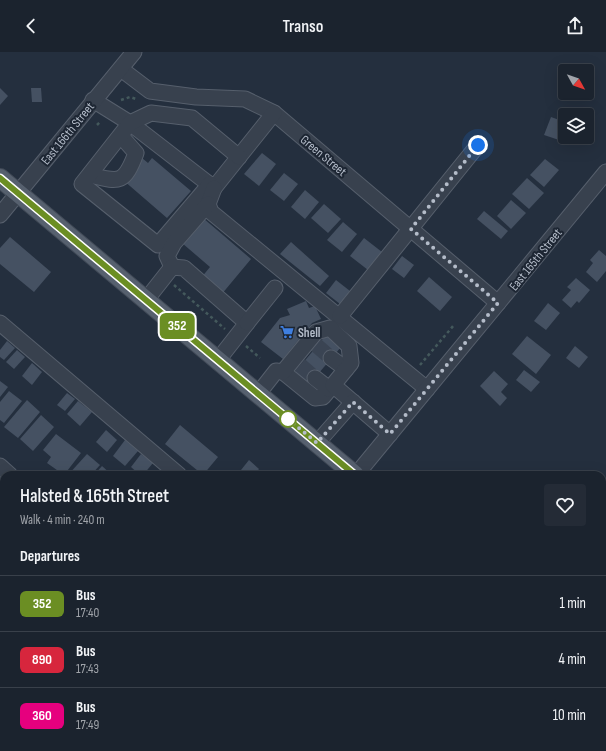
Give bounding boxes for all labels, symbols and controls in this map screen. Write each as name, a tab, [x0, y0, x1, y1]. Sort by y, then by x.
icon: back	[20, 15, 42, 37]
icon: share	[564, 15, 586, 37]
text: Transo	[282, 16, 324, 37]
north arrow	[558, 64, 594, 100]
map controls	[558, 64, 594, 144]
street label: East 166th Street	[38, 99, 98, 168]
button: layers	[558, 108, 594, 144]
street label: Green Street	[297, 132, 350, 180]
your location	[468, 135, 488, 155]
street label: East 165th Street	[506, 225, 566, 294]
line badge: 352	[154, 313, 200, 339]
text: 352	[168, 317, 186, 334]
supermarket icon: Shell	[279, 324, 295, 340]
place label: Shell	[298, 325, 321, 341]
unlabelled marker	[279, 410, 297, 428]
button: heart	[544, 484, 586, 526]
text: Halsted & 165th Street	[20, 485, 169, 508]
text: Walk · 4 min · 240 m	[20, 512, 105, 528]
text: Departures	[20, 547, 80, 566]
text: Bus	[76, 586, 95, 605]
text: 1 min	[560, 594, 586, 613]
text: 352	[33, 595, 51, 612]
text: 17:40	[76, 605, 99, 621]
text: Bus	[76, 642, 95, 661]
text: 4 min	[559, 650, 586, 669]
text: 890	[32, 651, 52, 668]
text: 17:43	[76, 661, 99, 677]
text: Bus	[76, 698, 95, 717]
text: 10 min	[553, 706, 586, 725]
text: 360	[32, 707, 52, 724]
text: 17:49	[76, 717, 99, 733]

